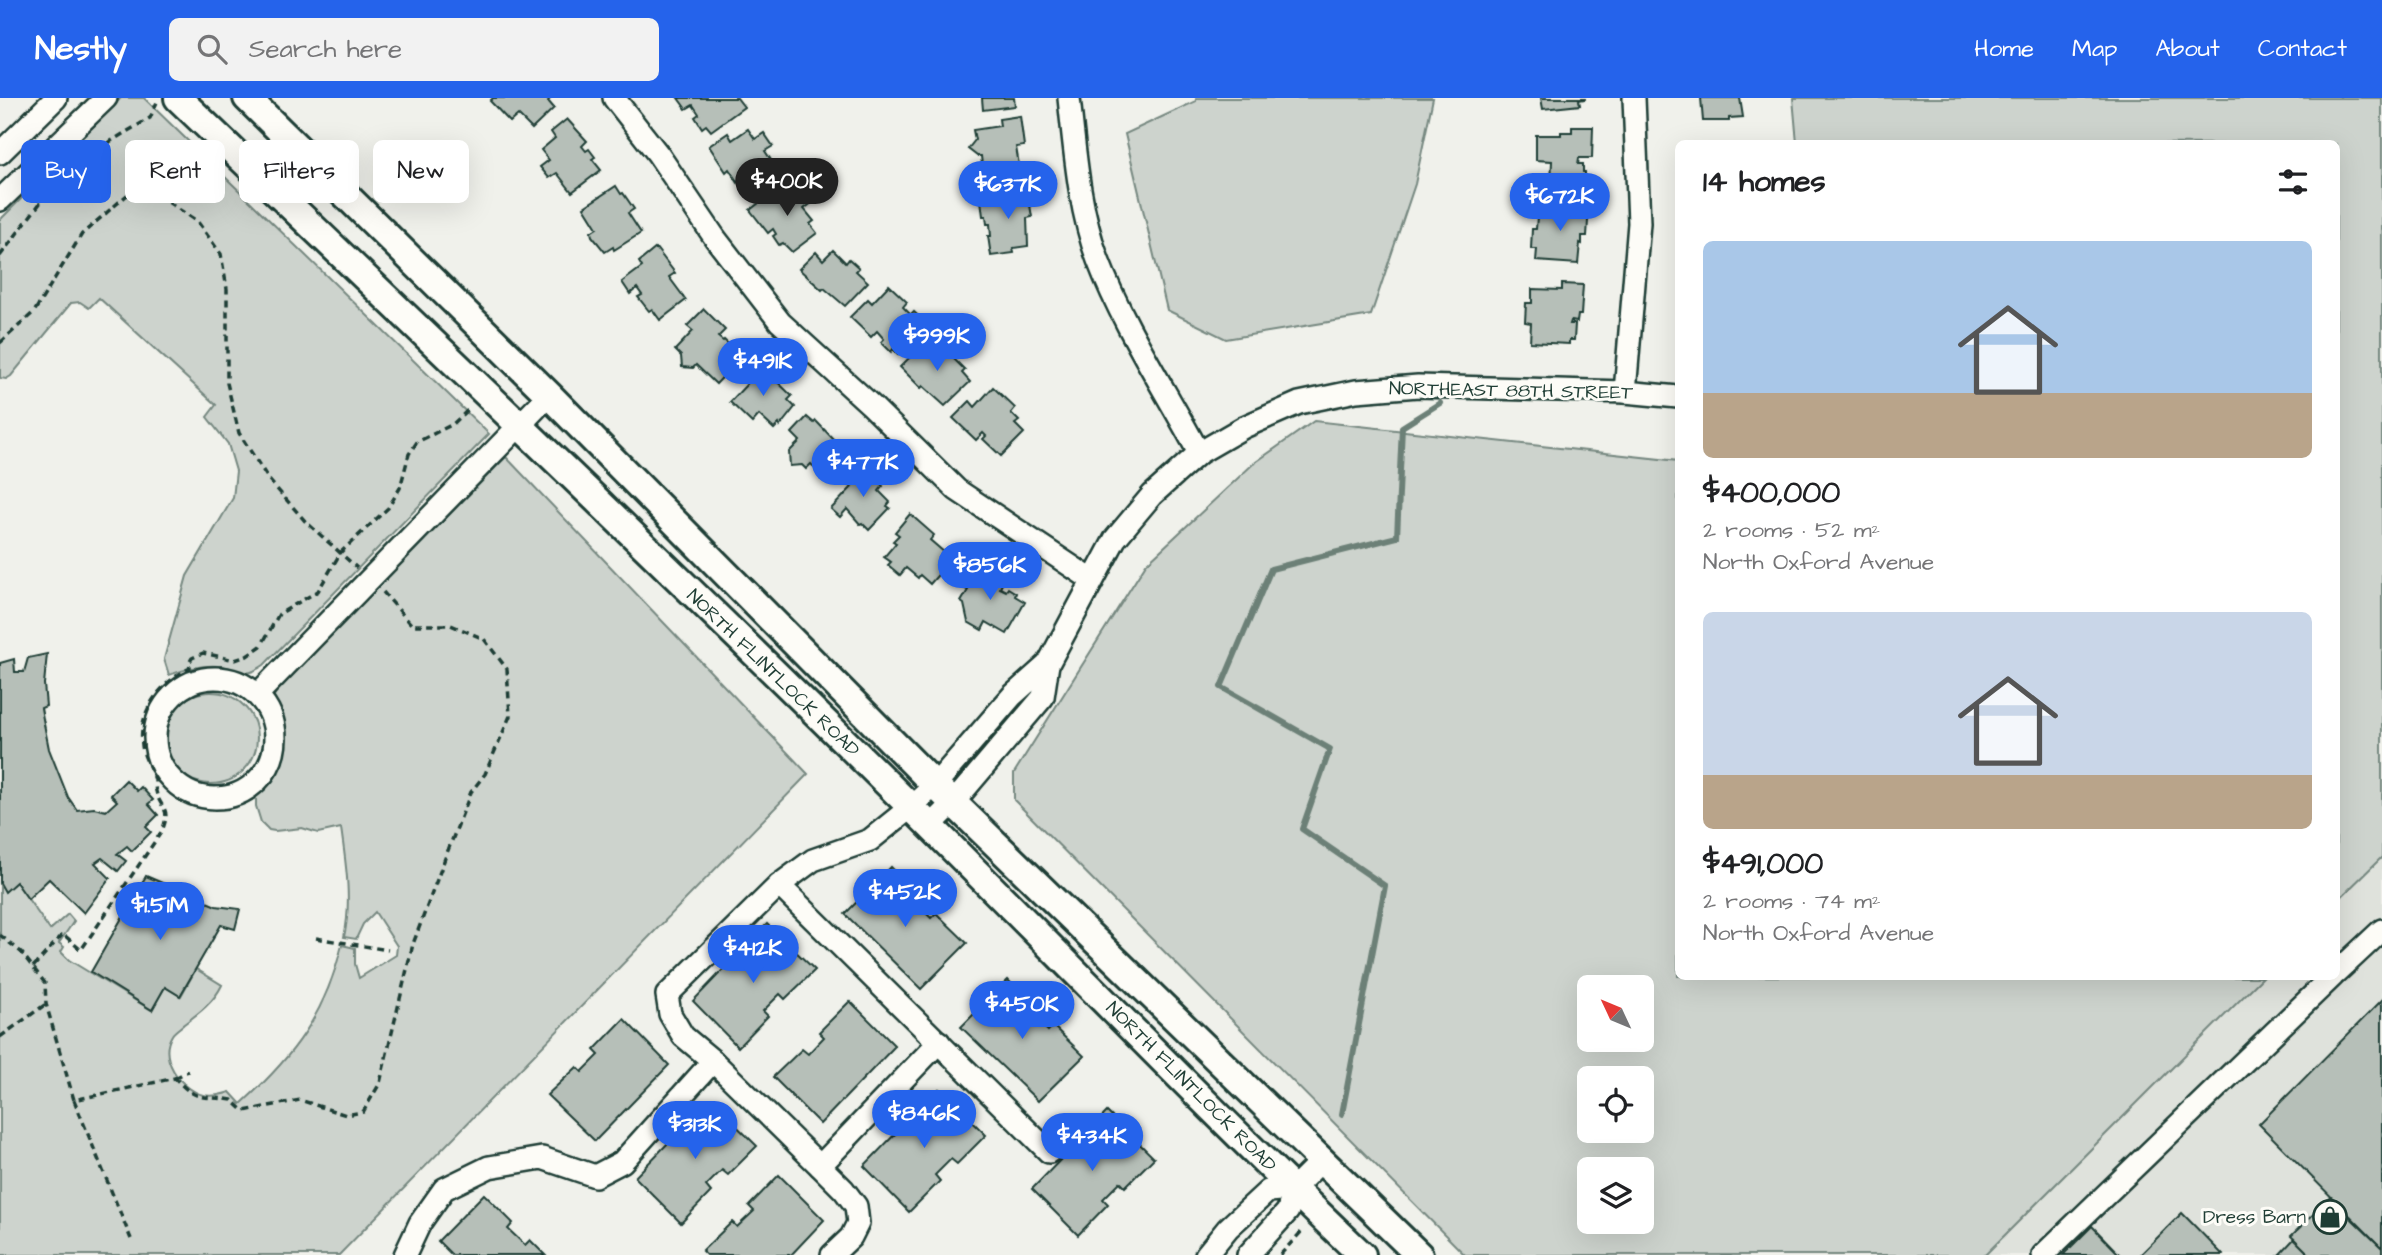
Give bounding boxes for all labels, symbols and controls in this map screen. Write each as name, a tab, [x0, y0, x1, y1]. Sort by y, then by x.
search box	[169, 18, 659, 81]
text: Nestly	[35, 26, 127, 72]
icon: search	[193, 30, 231, 68]
text: Search here	[249, 31, 402, 67]
text: Home	[1974, 32, 2034, 66]
text: Map	[2072, 32, 2117, 66]
text: About	[2155, 32, 2220, 66]
text: Contact	[2258, 32, 2347, 66]
chip: Buy	[21, 140, 111, 203]
chip: Rent	[125, 140, 225, 203]
chip: Filters	[239, 140, 359, 203]
chip: New	[373, 140, 469, 203]
pin: $400K	[738, 158, 836, 218]
text: 14 homes	[1703, 161, 1826, 203]
pin: $637K	[959, 162, 1057, 221]
icon: filters	[2274, 163, 2312, 201]
text: $400K	[751, 165, 823, 197]
text: $637K	[974, 168, 1042, 200]
pin: $672K	[1511, 174, 1609, 233]
text: $672K	[1526, 180, 1594, 212]
icon: home	[1945, 287, 2071, 413]
pin: $999K	[888, 314, 986, 373]
text: $999K	[904, 320, 970, 352]
pin: $491K	[714, 338, 812, 398]
text: $491K	[734, 345, 792, 377]
street label: NORTHEAST 88TH STREET	[1389, 375, 1633, 407]
pin: $477K	[814, 440, 912, 499]
text: $477K	[828, 446, 898, 478]
text: $400,000	[1703, 472, 1840, 514]
text: 2 rooms · 52 m²	[1703, 514, 1880, 546]
pin: $856K	[941, 542, 1039, 602]
text: North Oxford Avenue	[1703, 546, 1934, 578]
text: $856K	[954, 549, 1026, 581]
street label: NORTH FLINTLOCK ROAD	[680, 583, 866, 763]
icon: home	[1945, 658, 2071, 784]
text: $491,000	[1703, 843, 1823, 885]
pin: $452K	[856, 870, 954, 929]
text: $452K	[869, 876, 941, 908]
pin: $1.51M	[103, 882, 217, 942]
text: 2 rooms · 74 m²	[1703, 885, 1881, 917]
text: $1.51M	[131, 889, 189, 921]
text: North Oxford Avenue	[1703, 917, 1934, 949]
pin: $412K	[704, 926, 802, 985]
text: $412K	[724, 932, 782, 964]
north arrow	[1577, 975, 1654, 1052]
map controls	[1577, 975, 1654, 1234]
pin: $450K	[973, 982, 1071, 1041]
text: $450K	[985, 988, 1059, 1020]
street label: NORTH FLINTLOCK ROAD	[1100, 996, 1282, 1178]
button: locate	[1577, 1066, 1654, 1143]
pin: $846K	[875, 1090, 973, 1150]
text: $846K	[888, 1097, 960, 1129]
pin: $313K	[646, 1102, 744, 1161]
text: $313K	[668, 1108, 722, 1140]
pin: $434K	[1043, 1114, 1141, 1173]
text: $434K	[1057, 1120, 1127, 1152]
button: layers	[1577, 1157, 1654, 1234]
shop icon: Dress Barn	[2311, 1198, 2349, 1236]
place label: Dress Barn	[2203, 1204, 2306, 1231]

